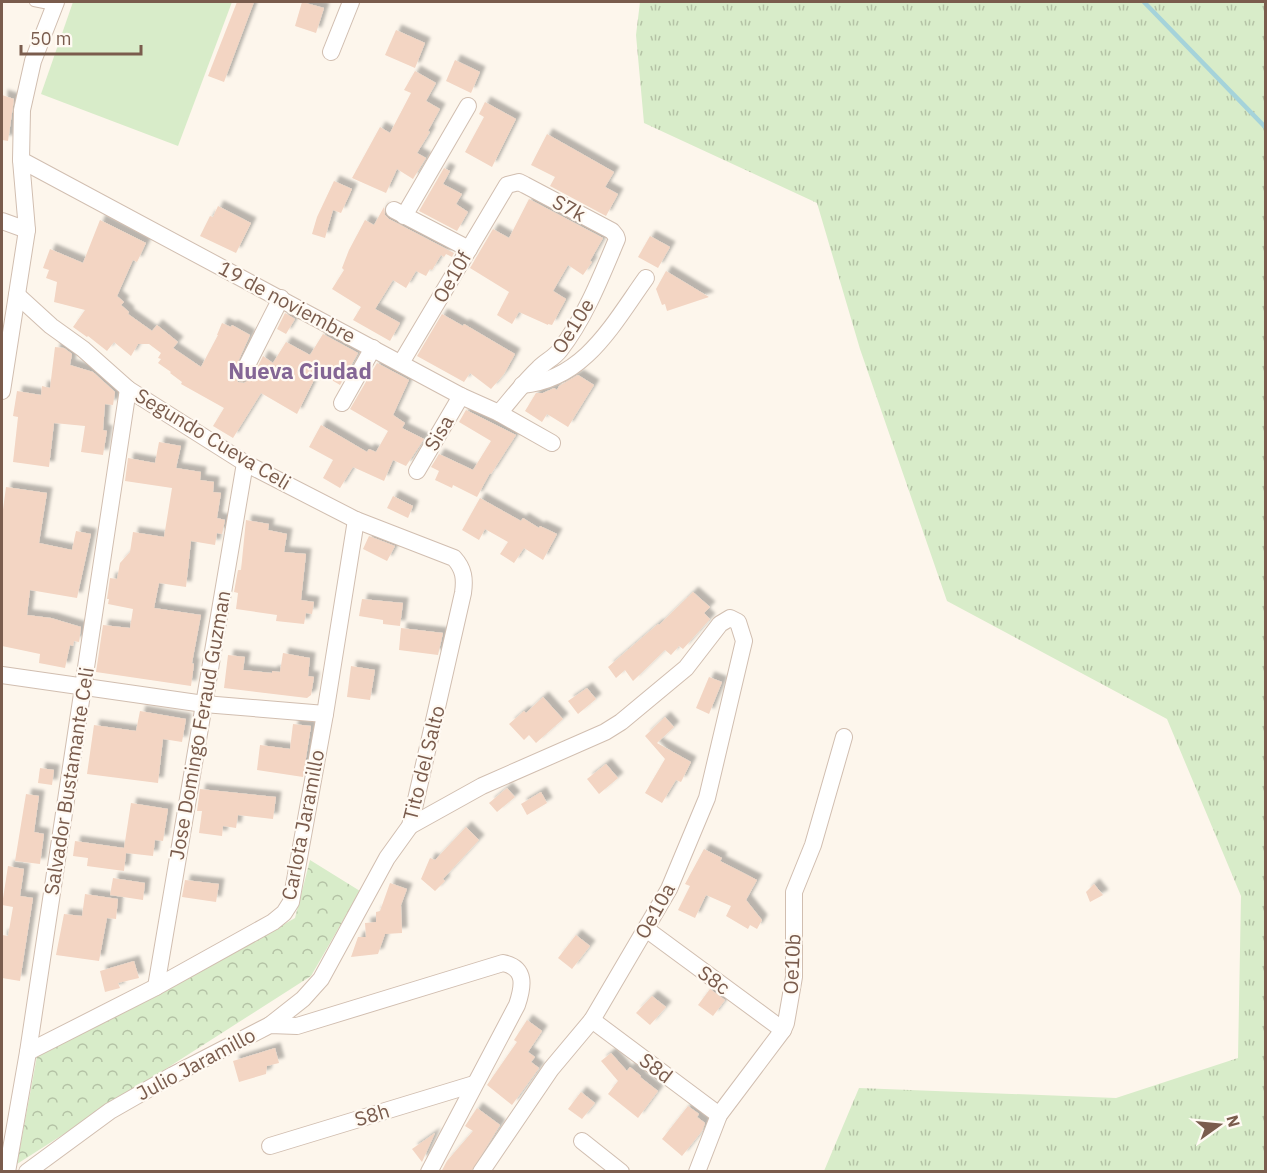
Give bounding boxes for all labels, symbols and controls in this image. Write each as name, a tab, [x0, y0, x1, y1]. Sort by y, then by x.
scale bar	[21, 18, 141, 56]
text: 50 m	[30, 27, 72, 50]
street label: S7k	[548, 188, 591, 228]
street label: Oe10f	[426, 245, 477, 308]
street label: 19 de noviembre	[214, 254, 360, 349]
street label: Oe10e	[545, 293, 600, 358]
district label: Nueva Ciudad	[228, 356, 372, 385]
street label: Segundo Cueva Celi	[131, 381, 296, 496]
street label: Sisa	[418, 410, 460, 456]
street label: Jose Domingo Feraud Guzman	[163, 588, 237, 862]
street label: Salvador Bustamante Celi	[37, 665, 100, 897]
street label: Tito del Salto	[396, 702, 451, 823]
street label: Carlota Jaramillo	[275, 747, 330, 902]
street label: Oe10a	[628, 878, 681, 943]
street label: Oe10b	[776, 933, 807, 995]
street label: S8c	[693, 959, 736, 1000]
street label: Julio Jaramillo	[132, 1021, 260, 1106]
street label: S8d	[634, 1046, 678, 1089]
north arrow	[1189, 1095, 1249, 1155]
street label: S8h	[351, 1096, 393, 1133]
text: N	[1222, 1113, 1245, 1129]

